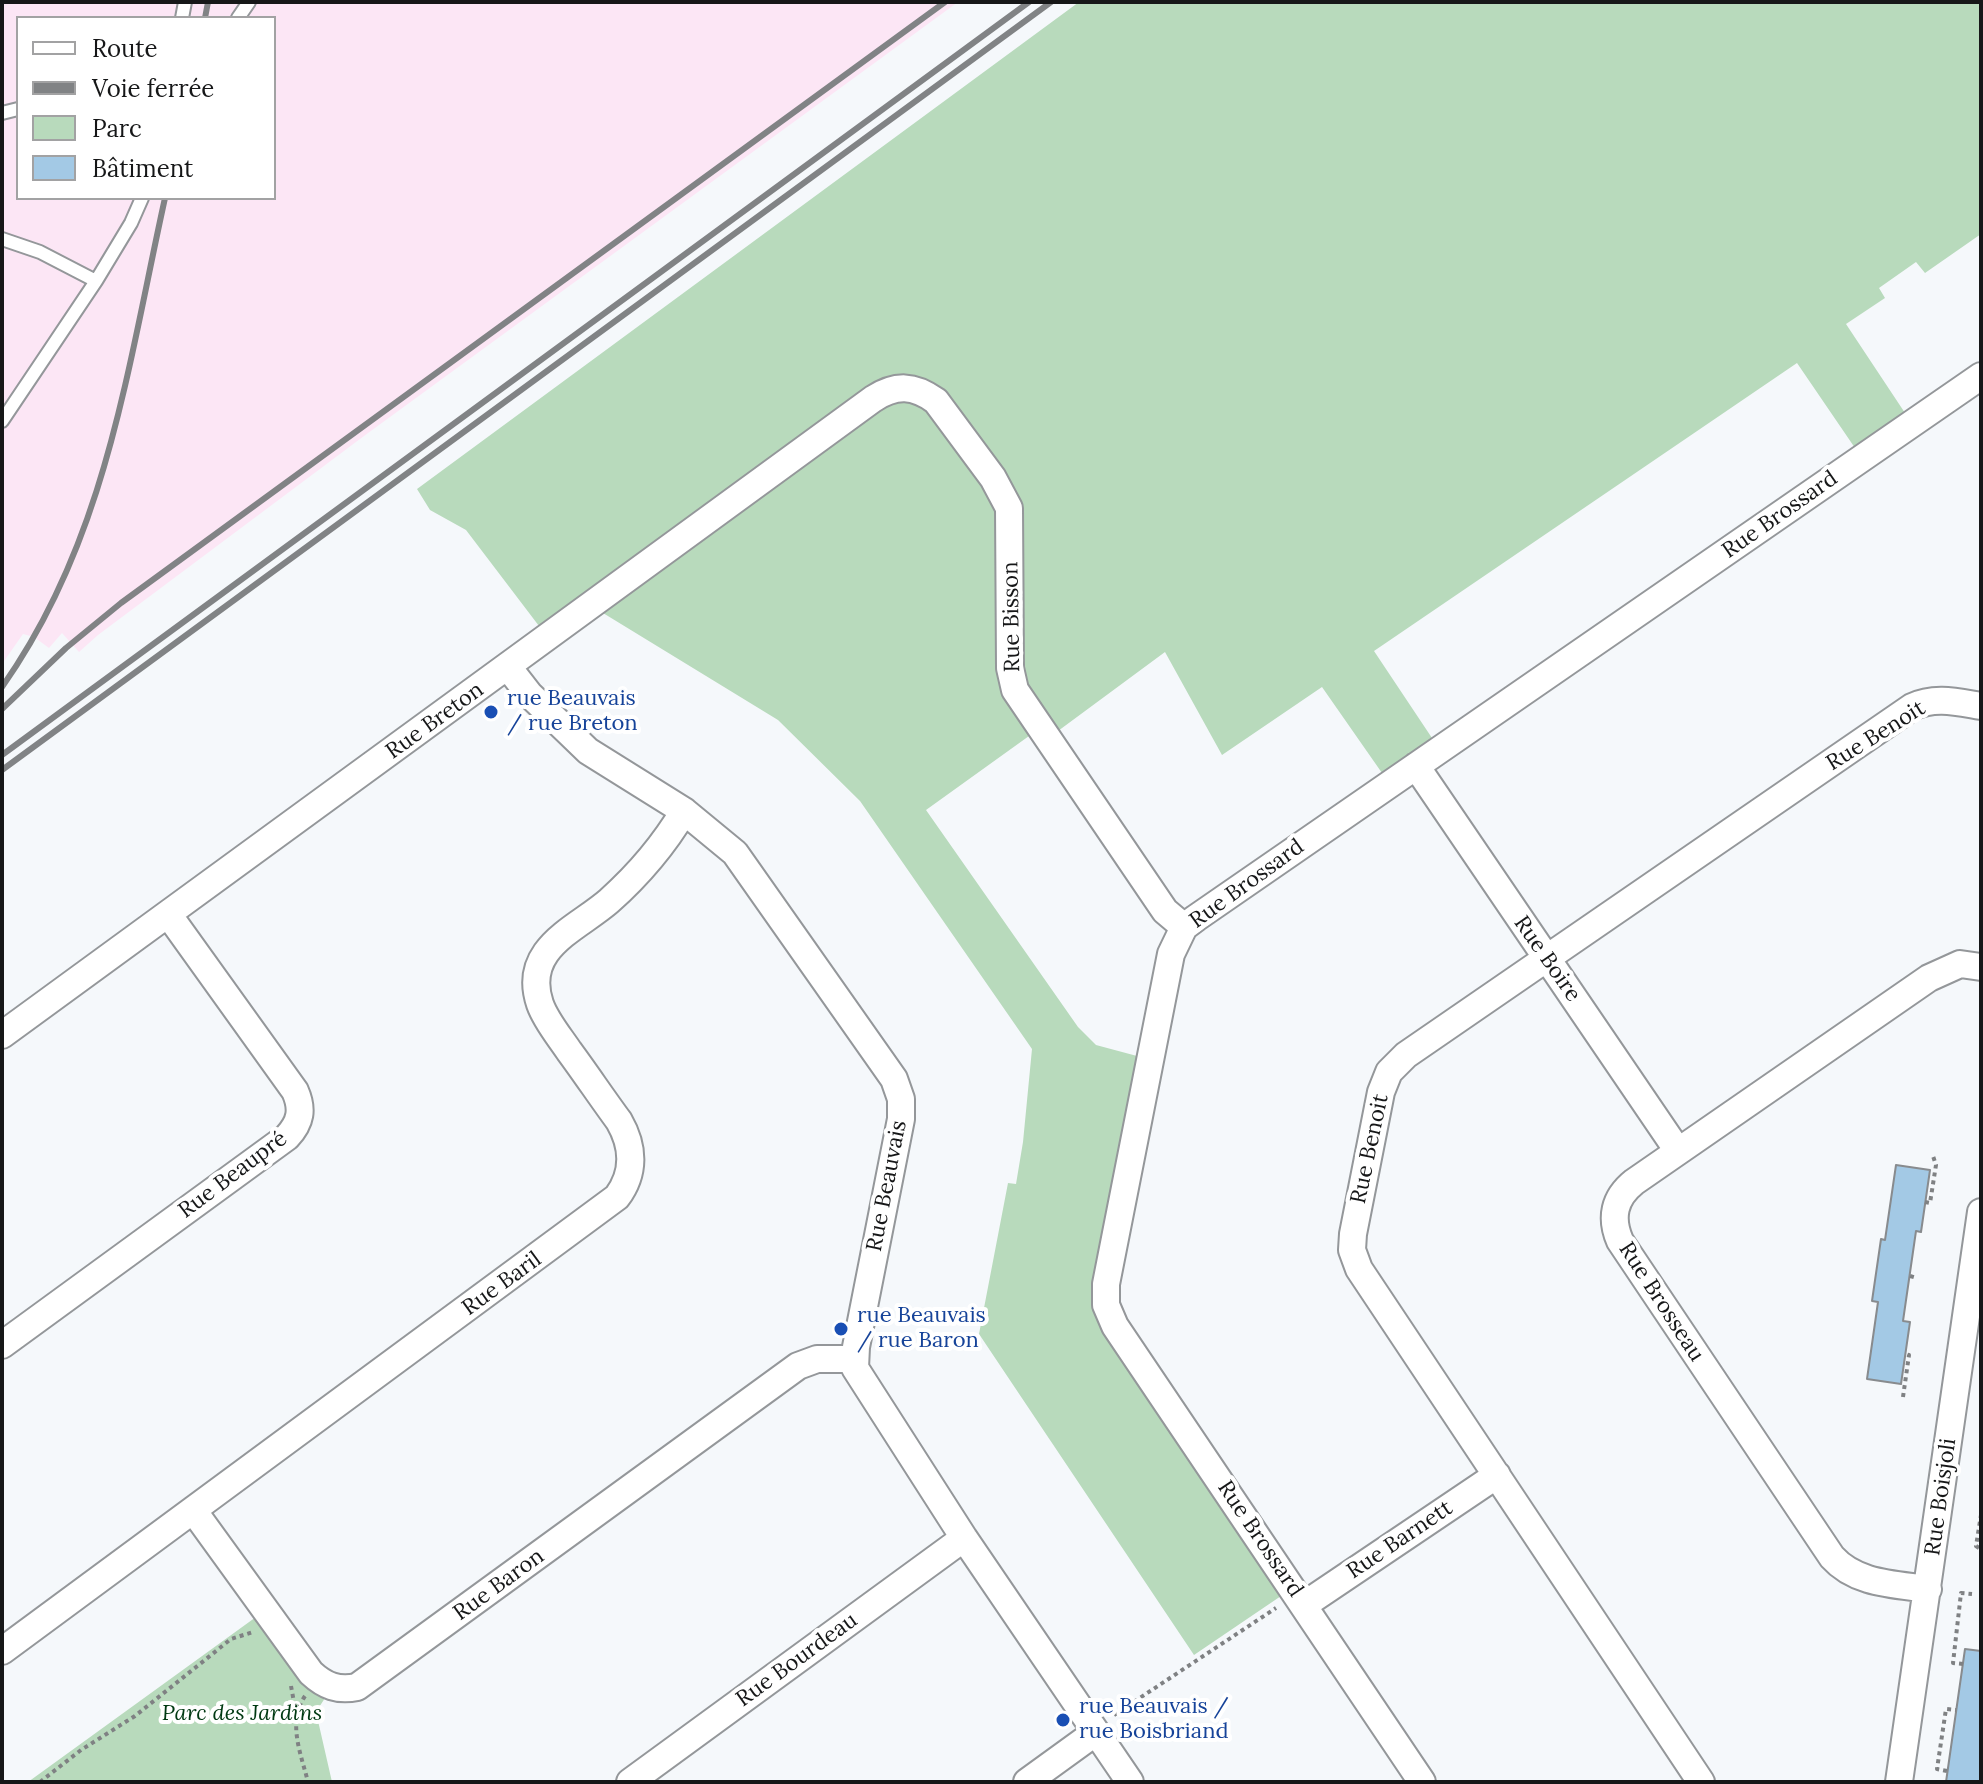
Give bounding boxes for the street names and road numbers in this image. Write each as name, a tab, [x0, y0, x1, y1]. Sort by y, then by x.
street label: Rue Brossard	[1717, 466, 1843, 564]
street label: Rue Bisson	[998, 561, 1026, 673]
street label: Rue Breton	[381, 677, 489, 765]
street label: Rue Benoit	[1822, 695, 1930, 777]
street label: Rue Brossard	[1185, 834, 1309, 934]
street label: Rue Boire	[1508, 911, 1586, 1007]
street label: Rue Benoit	[1345, 1092, 1395, 1206]
street label: Rue Beauvais	[861, 1118, 913, 1254]
street label: Rue Beaupré	[174, 1126, 292, 1224]
street label: Rue Brosseau	[1613, 1237, 1709, 1367]
street label: Rue Baril	[457, 1246, 547, 1322]
street label: Rue Boisjoli	[1920, 1437, 1962, 1557]
street label: Rue Brossard	[1211, 1476, 1309, 1602]
street label: Rue Barnett	[1342, 1495, 1458, 1585]
street label: Rue Baron	[449, 1543, 549, 1627]
street label: Rue Bourdeau	[731, 1607, 863, 1713]

